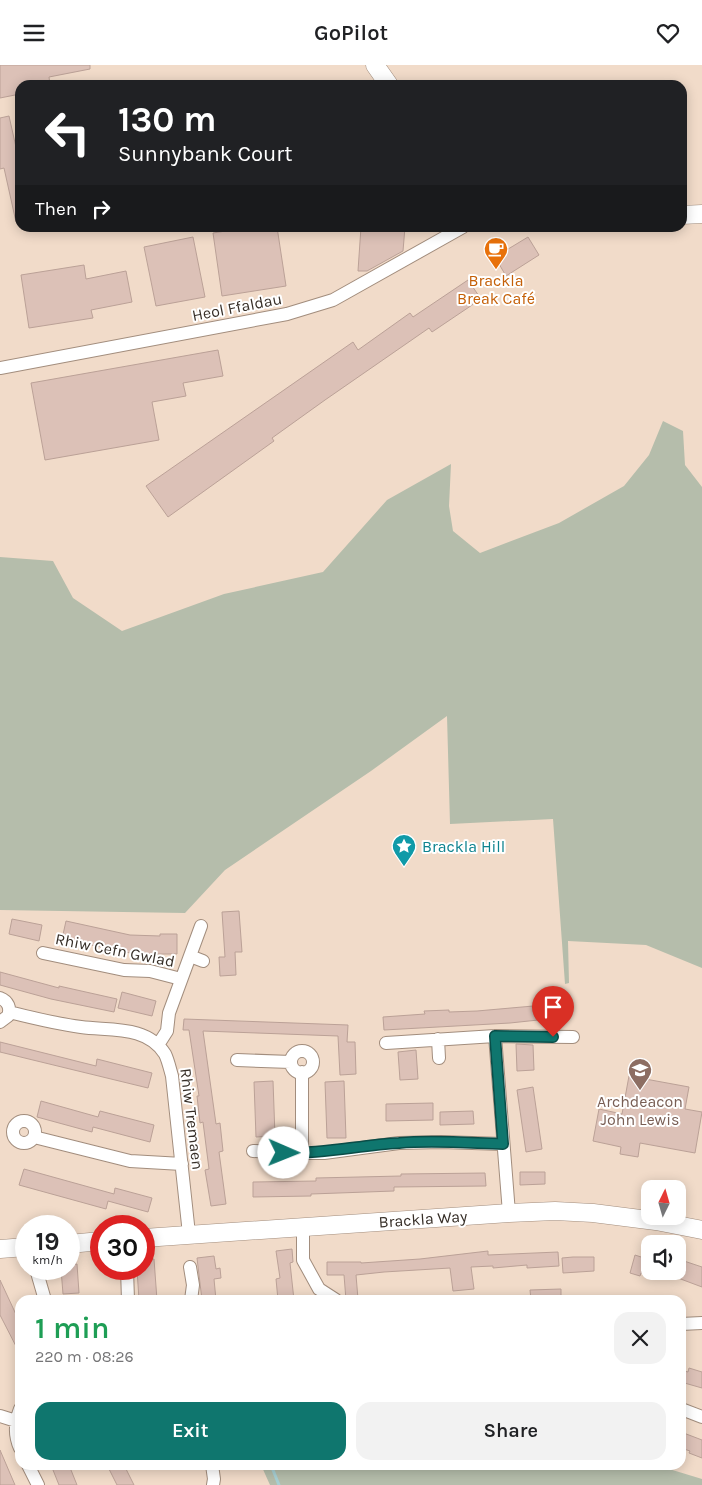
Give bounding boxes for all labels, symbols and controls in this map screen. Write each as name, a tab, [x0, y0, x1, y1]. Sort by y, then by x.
icon: menu	[20, 19, 48, 47]
icon: heart	[654, 19, 682, 47]
text: GoPilot	[314, 20, 388, 46]
text: 130 m	[118, 99, 216, 140]
icon: left	[35, 100, 100, 165]
text: Sunnybank Court	[118, 141, 293, 167]
icon: right	[87, 195, 115, 223]
text: Then	[35, 198, 77, 220]
cafe icon: Brackla Break Café	[483, 236, 509, 270]
place label: Brackla Break Café	[457, 271, 535, 308]
street label: Heol Ffaldau	[190, 289, 284, 325]
place icon: Brackla Hill	[391, 833, 417, 867]
place label: Brackla Hill	[422, 837, 505, 856]
street label: Rhiw Cefn Gwlad	[54, 929, 176, 971]
pin	[532, 986, 574, 1037]
icon: arrive	[539, 993, 567, 1021]
school or university icon: Archdeacon John Lewis	[627, 1057, 653, 1091]
street label: Rhiw Tremaen	[176, 1067, 208, 1171]
place label: Archdeacon John Lewis	[597, 1092, 683, 1129]
position arrow	[257, 1126, 309, 1178]
north arrow	[641, 1180, 686, 1225]
map controls	[641, 1180, 686, 1280]
street label: Brackla Way	[378, 1206, 469, 1232]
speed limit sign: 30	[90, 1215, 155, 1280]
text: 19	[35, 1227, 60, 1256]
button: sound	[641, 1235, 686, 1280]
text: km/h	[32, 1253, 63, 1267]
text: 1 min	[35, 1310, 109, 1346]
button: close	[614, 1312, 666, 1364]
text: 220 m · 08:26	[35, 1347, 134, 1366]
button: Exit	[35, 1402, 346, 1460]
button: Share	[356, 1402, 666, 1460]

